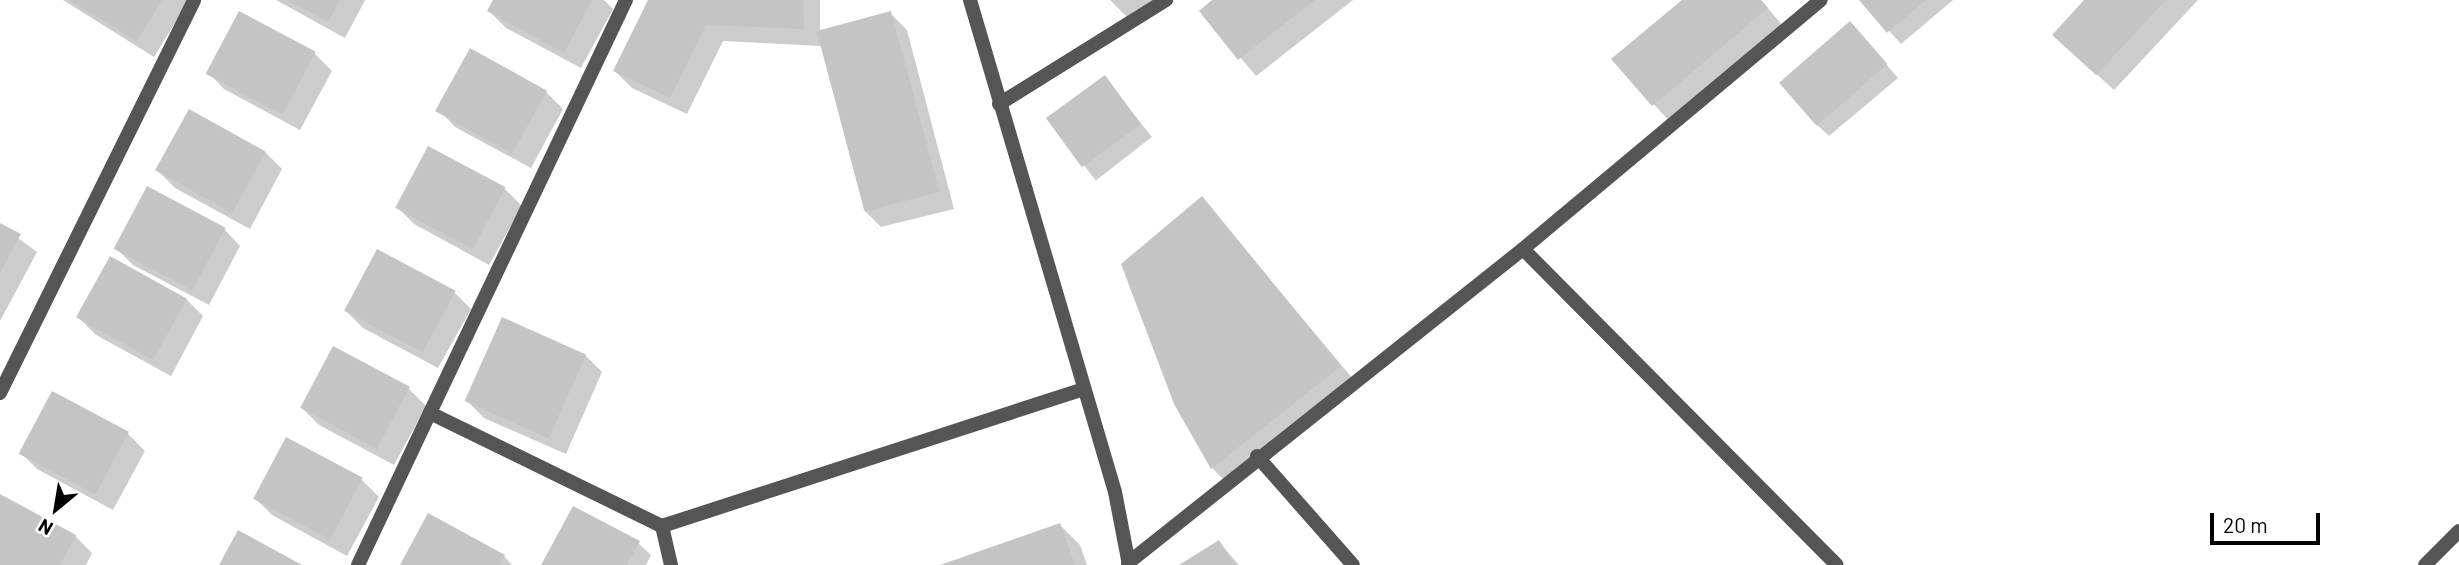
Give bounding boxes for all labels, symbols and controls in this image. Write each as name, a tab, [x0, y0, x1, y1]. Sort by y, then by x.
north arrow	[21, 474, 91, 544]
scale bar	[2214, 498, 2324, 542]
text: 20 m	[2223, 512, 2268, 537]
text: N	[34, 515, 56, 541]

